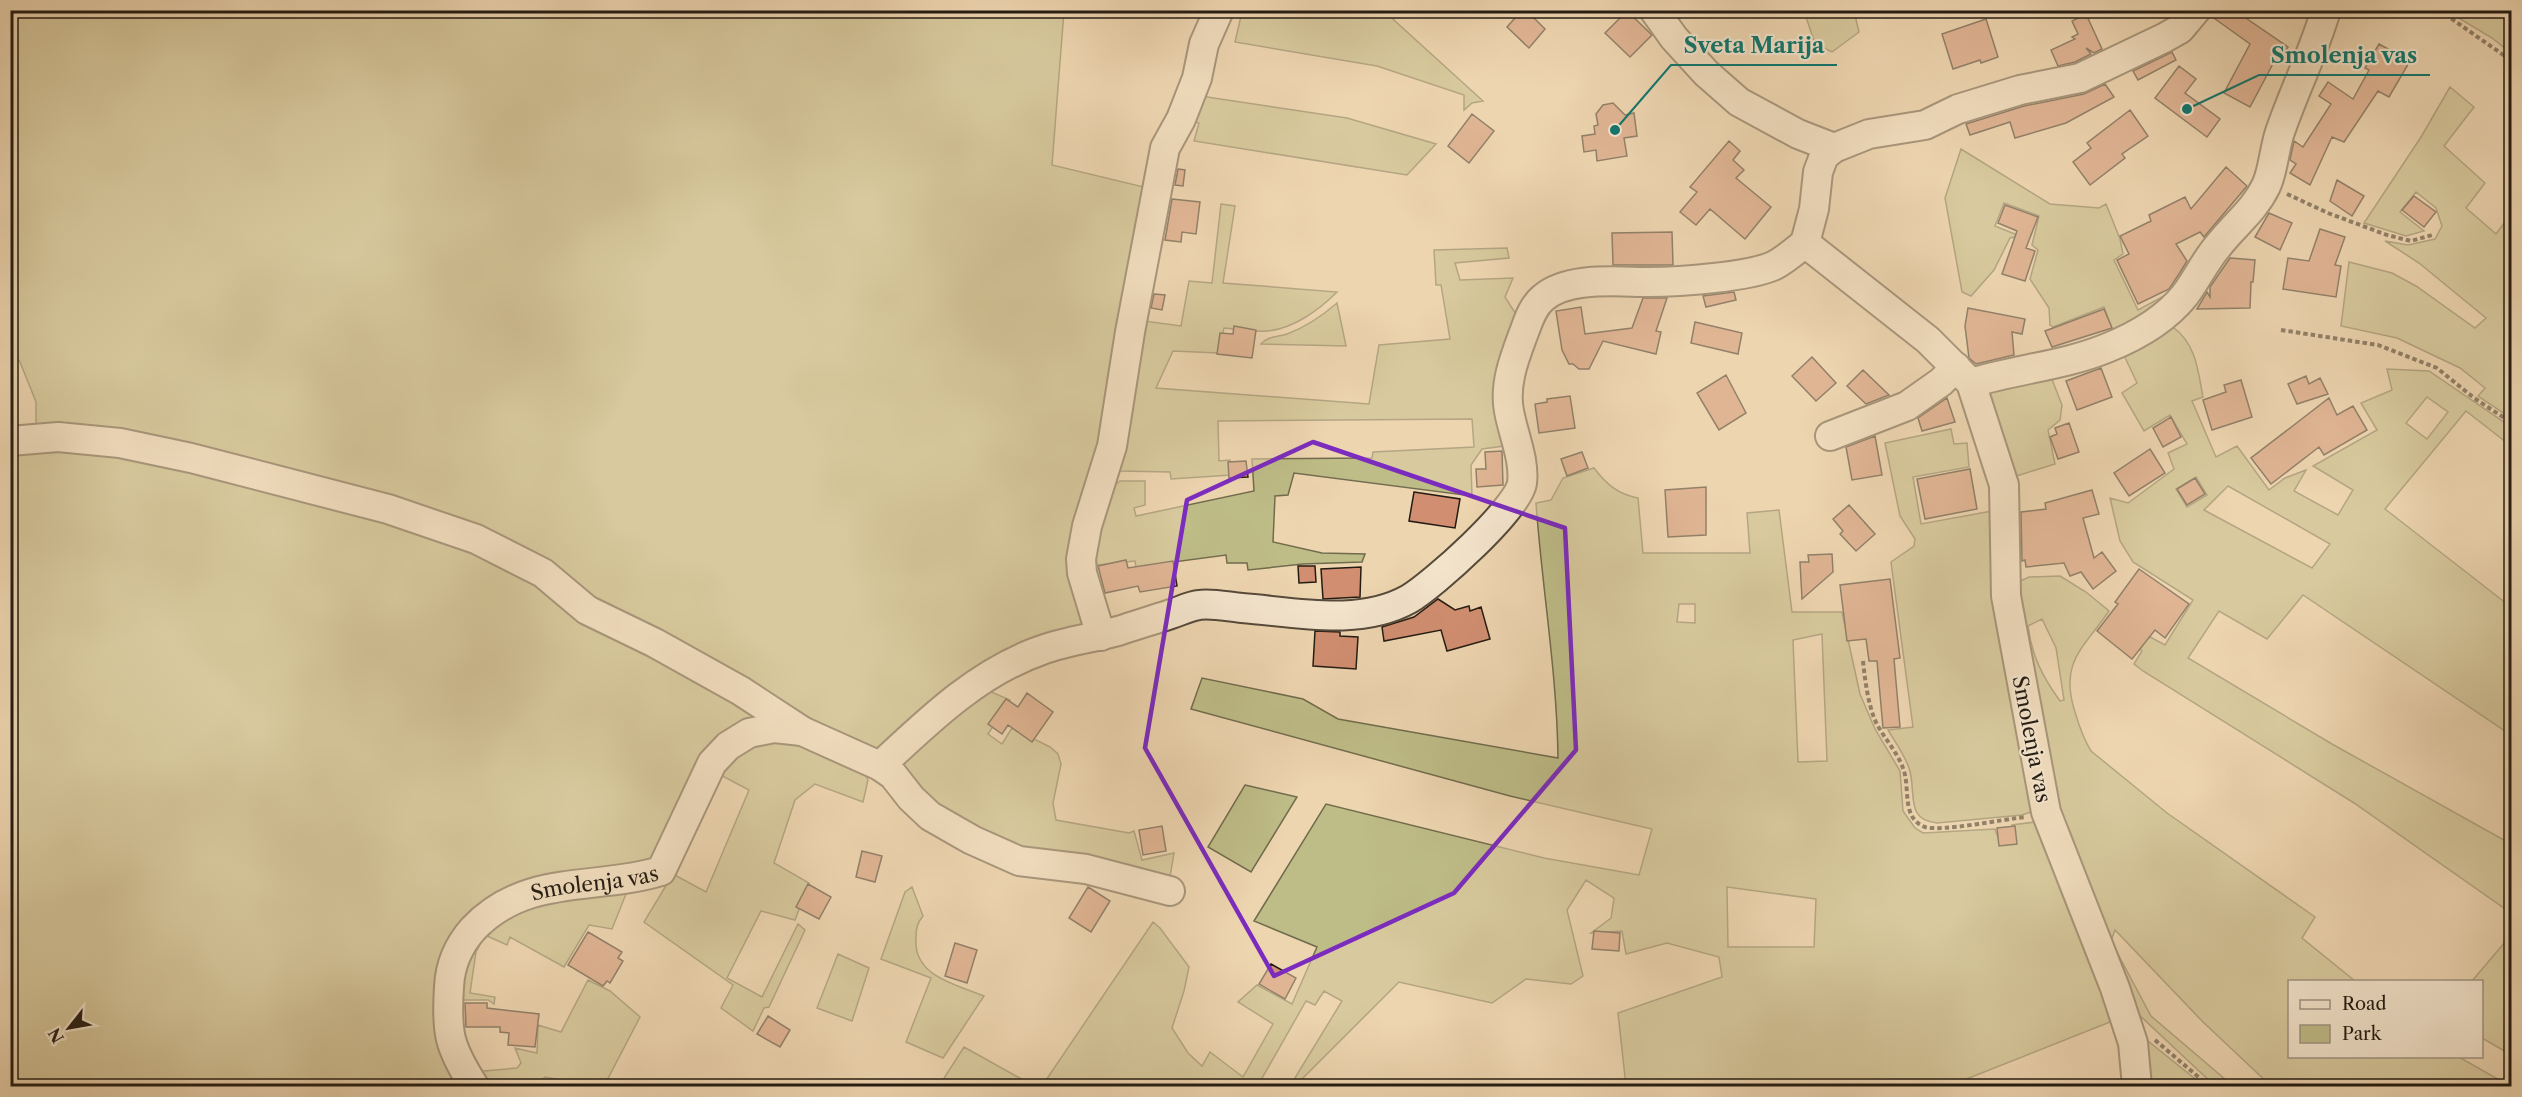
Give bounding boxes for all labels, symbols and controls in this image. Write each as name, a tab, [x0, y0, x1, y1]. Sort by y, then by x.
callout: Sveta Marija	[1671, 25, 1837, 65]
text: Sveta Marija	[1683, 32, 1825, 59]
callout: Smolenja vas	[2259, 35, 2430, 75]
text: Smolenja vas	[2271, 42, 2417, 69]
street label: Smolenja vas	[2007, 673, 2057, 805]
street label: Smolenja vas	[528, 860, 661, 905]
legend	[2288, 980, 2483, 1058]
text: Road	[2342, 993, 2387, 1015]
north arrow	[39, 998, 99, 1058]
text: Park	[2342, 1023, 2383, 1045]
text: N	[44, 1025, 68, 1047]

